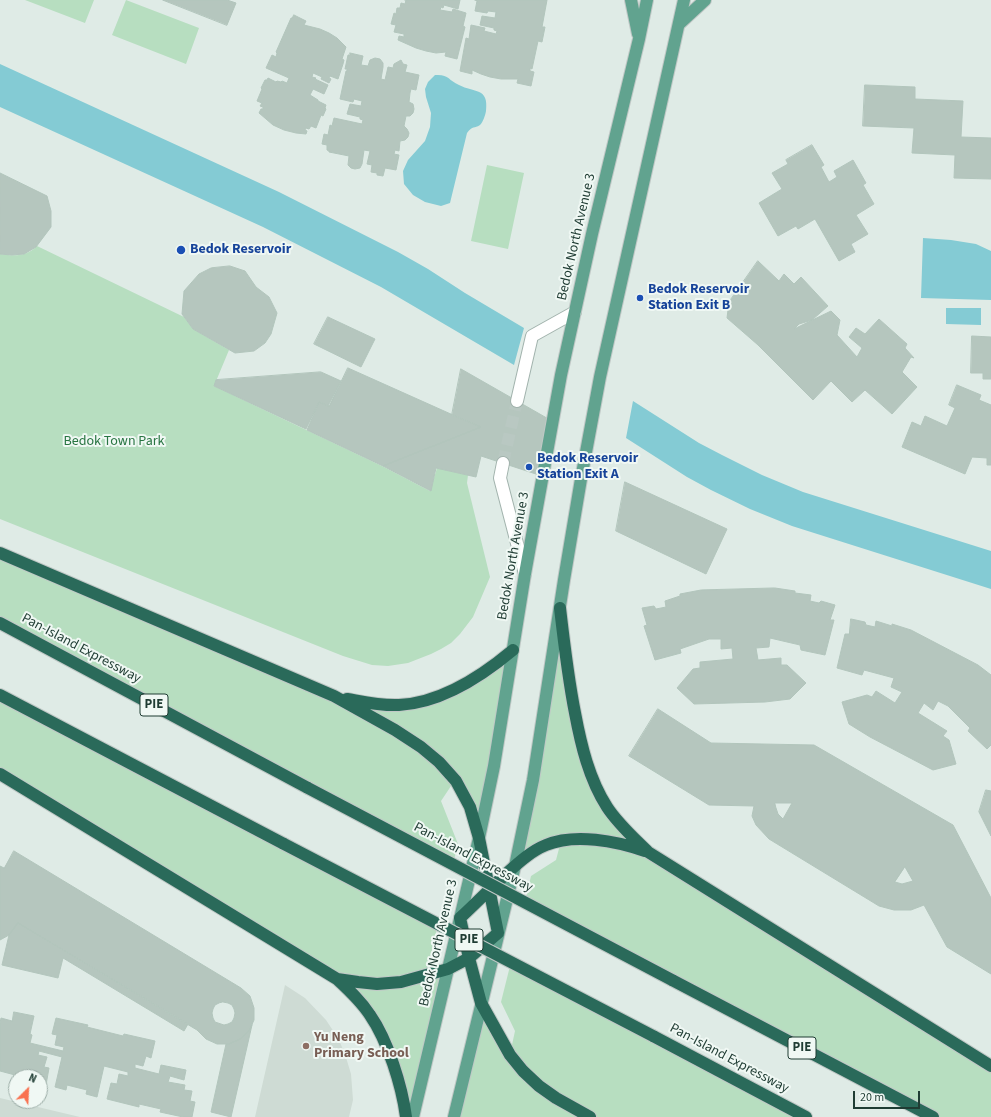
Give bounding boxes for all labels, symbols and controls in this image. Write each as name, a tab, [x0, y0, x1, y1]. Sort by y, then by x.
street label: Bedok North Avenue 3	[554, 172, 600, 302]
place label: Bedok Reservoir	[190, 242, 291, 258]
marker: Bedok Reservoir	[175, 244, 187, 256]
place label: Bedok Reservoir Station Exit B	[648, 282, 749, 314]
marker: Bedok Reservoir Station Exit B	[635, 293, 645, 303]
park label: Bedok Town Park	[63, 434, 165, 450]
place label: Bedok Reservoir Station Exit A	[537, 451, 638, 484]
marker: Bedok Reservoir Station Exit A	[524, 462, 534, 472]
street label: Bedok North Avenue 3	[494, 491, 534, 621]
street label: Pan-Island Expressway	[18, 610, 144, 688]
road number: PIE	[140, 694, 168, 716]
street label: Pan-Island Expressway	[410, 819, 536, 897]
street label: Bedok North Avenue 3	[416, 878, 462, 1008]
road number: PIE	[455, 929, 483, 951]
street label: Pan-Island Expressway	[666, 1020, 792, 1098]
place label: Yu Neng Primary School	[314, 1030, 409, 1062]
road number: PIE	[788, 1037, 816, 1059]
marker: Yu Neng Primary School	[301, 1041, 311, 1051]
north arrow	[8, 1069, 48, 1109]
text: N	[26, 1070, 39, 1087]
scale bar	[855, 1083, 922, 1109]
text: 20 m	[860, 1089, 884, 1106]

